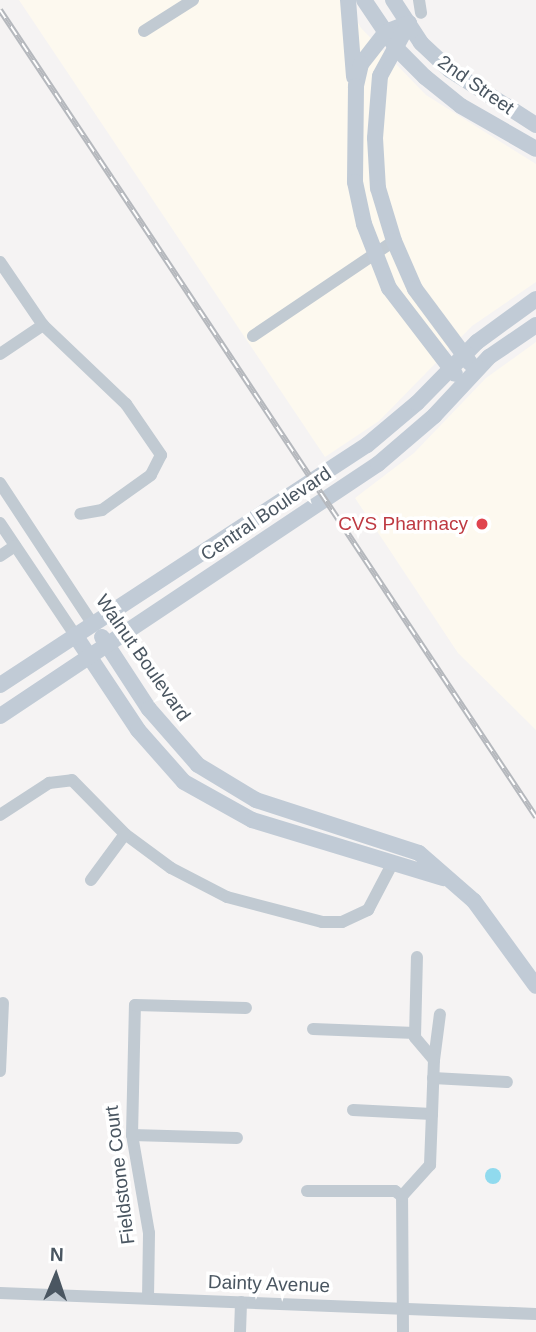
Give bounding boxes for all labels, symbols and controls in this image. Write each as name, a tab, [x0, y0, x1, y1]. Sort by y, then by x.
street label: 2nd Street	[434, 51, 518, 119]
street label: Central Boulevard	[197, 462, 335, 566]
place label: CVS Pharmacy	[338, 513, 468, 535]
marker: CVS Pharmacy	[474, 516, 490, 532]
street label: Walnut Boulevard	[91, 590, 195, 726]
street label: Fieldstone Court	[100, 1104, 140, 1246]
north arrow	[21, 1241, 91, 1311]
text: N	[50, 1244, 64, 1265]
street label: Dainty Avenue	[207, 1270, 331, 1298]

